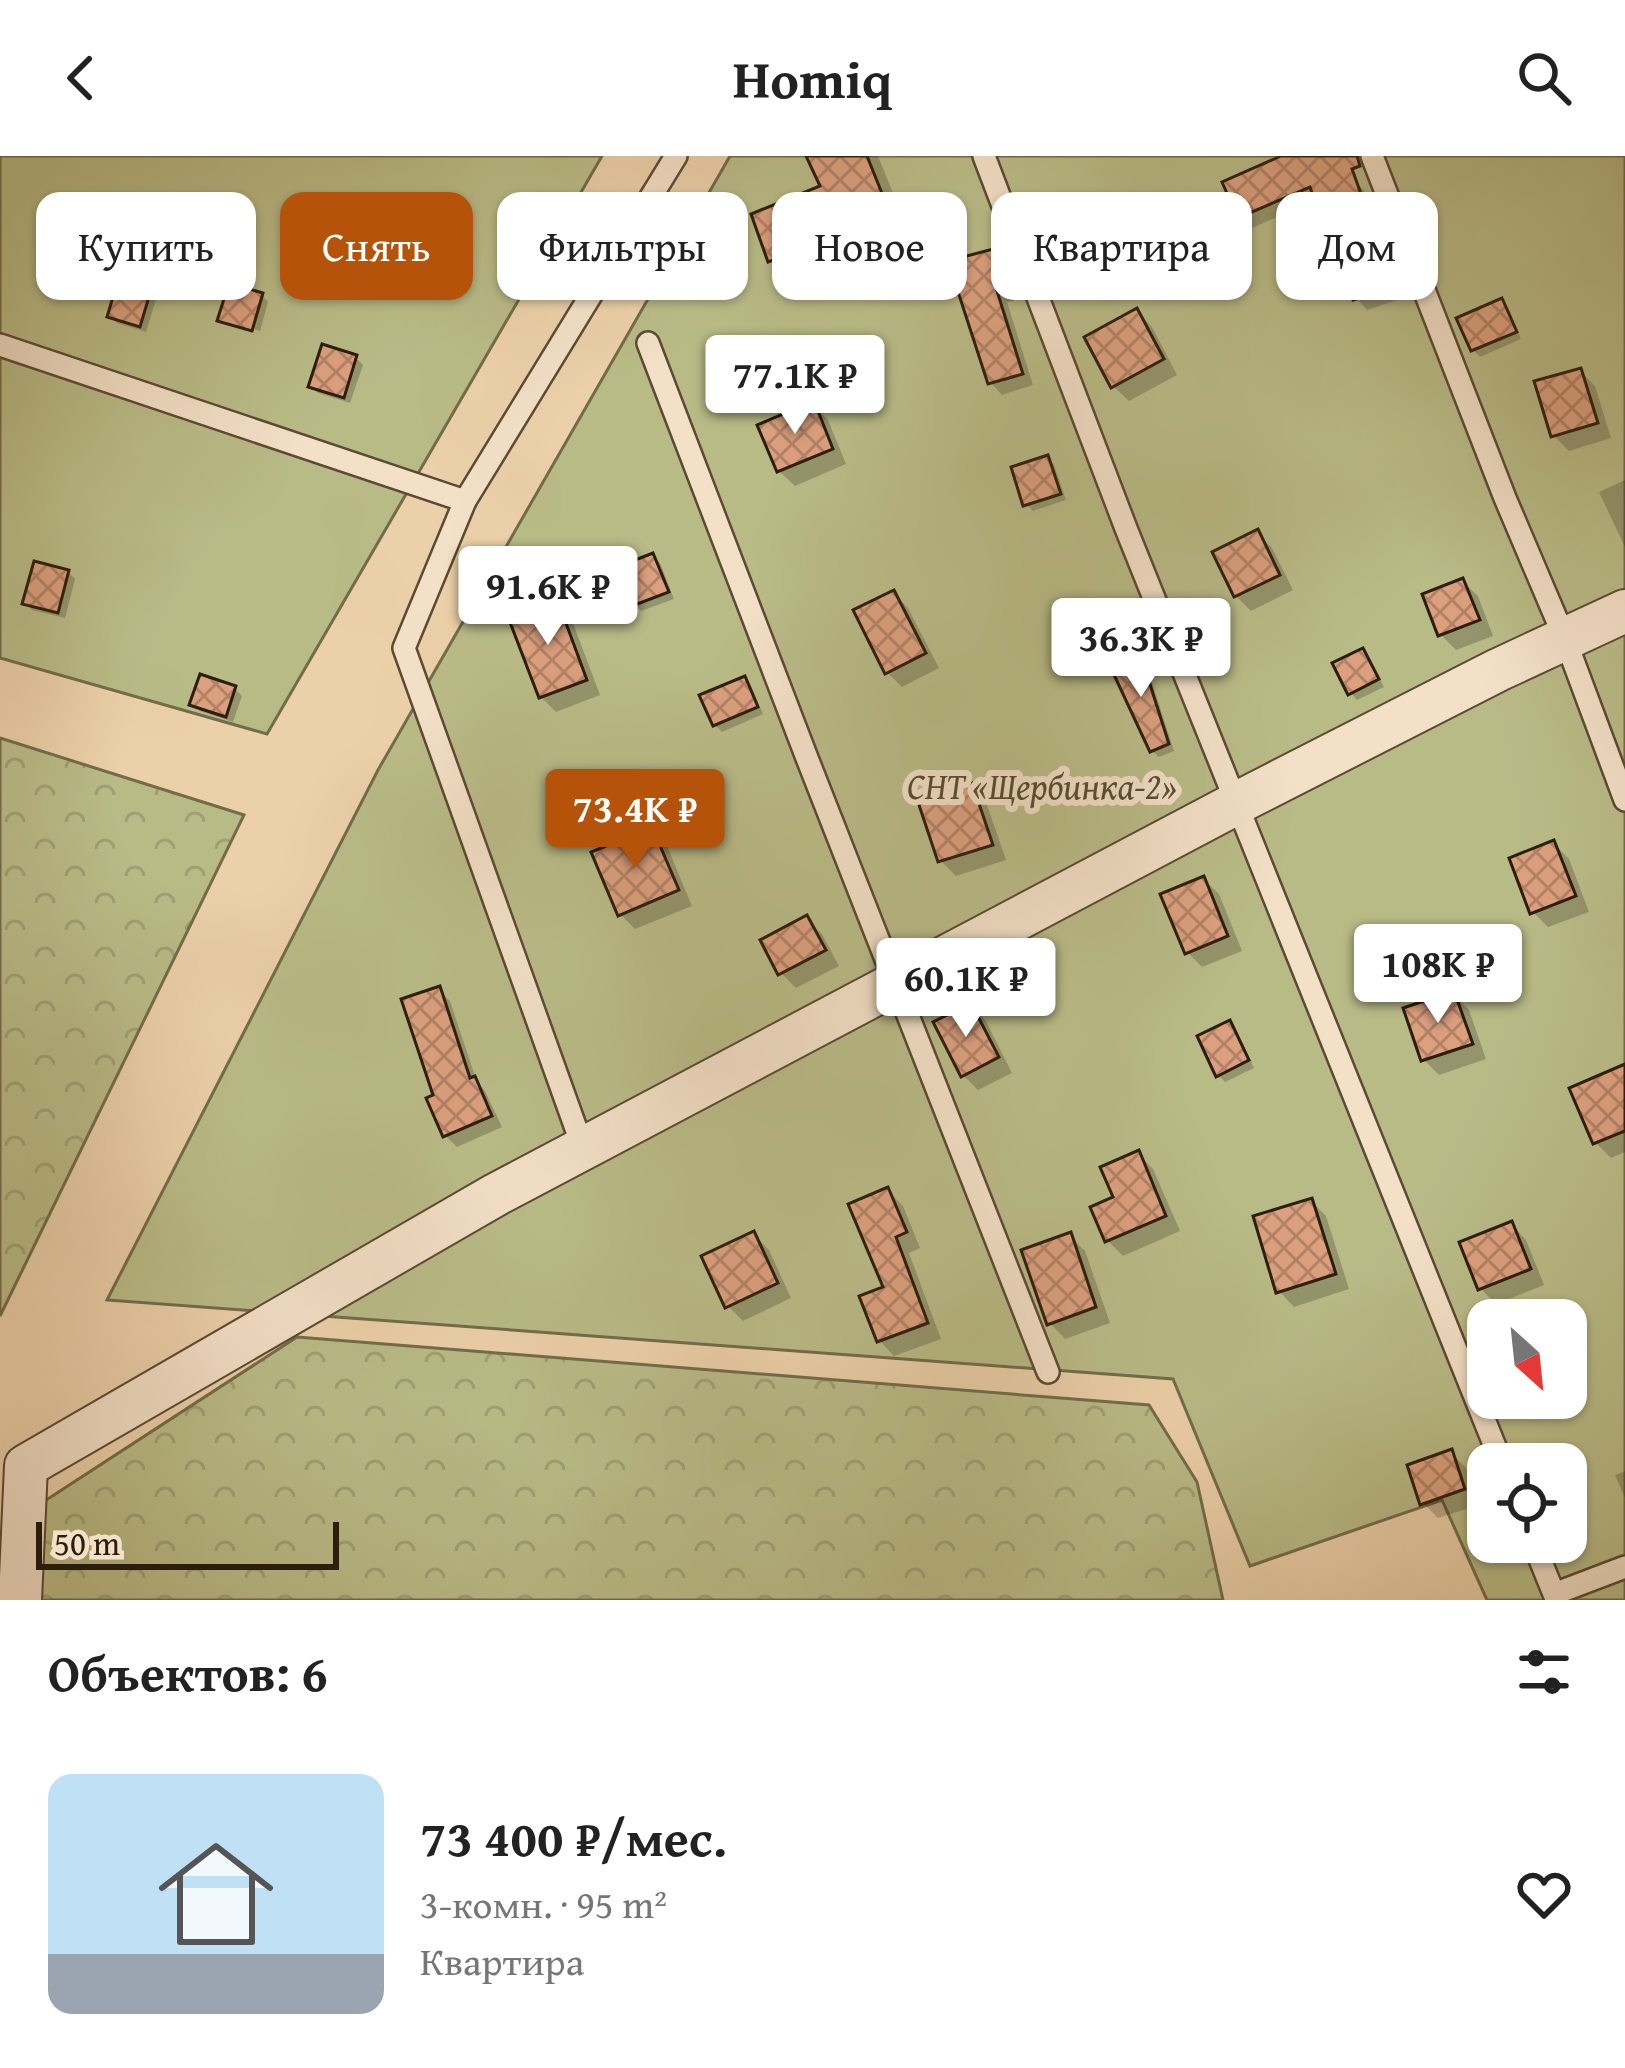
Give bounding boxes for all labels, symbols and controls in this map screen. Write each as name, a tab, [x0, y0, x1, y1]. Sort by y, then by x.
text: Homiq	[733, 39, 892, 118]
icon: back	[48, 45, 114, 111]
icon: search	[1511, 45, 1577, 111]
chip: Купить	[36, 192, 256, 300]
chip: Снять	[280, 192, 473, 300]
chip: Фильтры	[497, 192, 748, 300]
chip: Новое	[772, 192, 967, 300]
chip: Квартира	[991, 192, 1252, 300]
chip: Дом	[1276, 192, 1438, 300]
pin: 77.1K ₽	[684, 335, 906, 437]
text: 77.1K ₽	[732, 345, 858, 402]
pin: 91.6K ₽	[437, 546, 659, 648]
text: 91.6K ₽	[485, 556, 611, 613]
pin: 36.3K ₽	[1030, 598, 1252, 700]
text: 36.3K ₽	[1078, 608, 1204, 665]
park label: СНТ «Щербинка-2»	[907, 759, 1177, 812]
pin: 73.4K ₽	[524, 769, 746, 871]
text: 73.4K ₽	[572, 779, 698, 836]
pin: 108K ₽	[1340, 924, 1536, 1026]
text: 108K ₽	[1381, 934, 1495, 991]
pin: 60.1K ₽	[855, 938, 1077, 1040]
text: 60.1K ₽	[903, 948, 1029, 1005]
north arrow	[1467, 1299, 1587, 1419]
map controls	[1467, 1299, 1587, 1563]
button: locate	[1467, 1443, 1587, 1563]
scale bar	[36, 1516, 339, 1569]
text: 50 m	[54, 1519, 120, 1567]
text: Объектов: 6	[48, 1635, 328, 1710]
icon: filters	[1511, 1639, 1577, 1705]
text: 73 400 ₽/мес.	[420, 1800, 727, 1875]
icon: home	[144, 1822, 288, 1966]
icon: heart	[1511, 1861, 1577, 1927]
text: 3-комн. · 95 m²	[420, 1875, 667, 1932]
text: Квартира	[420, 1932, 584, 1989]

